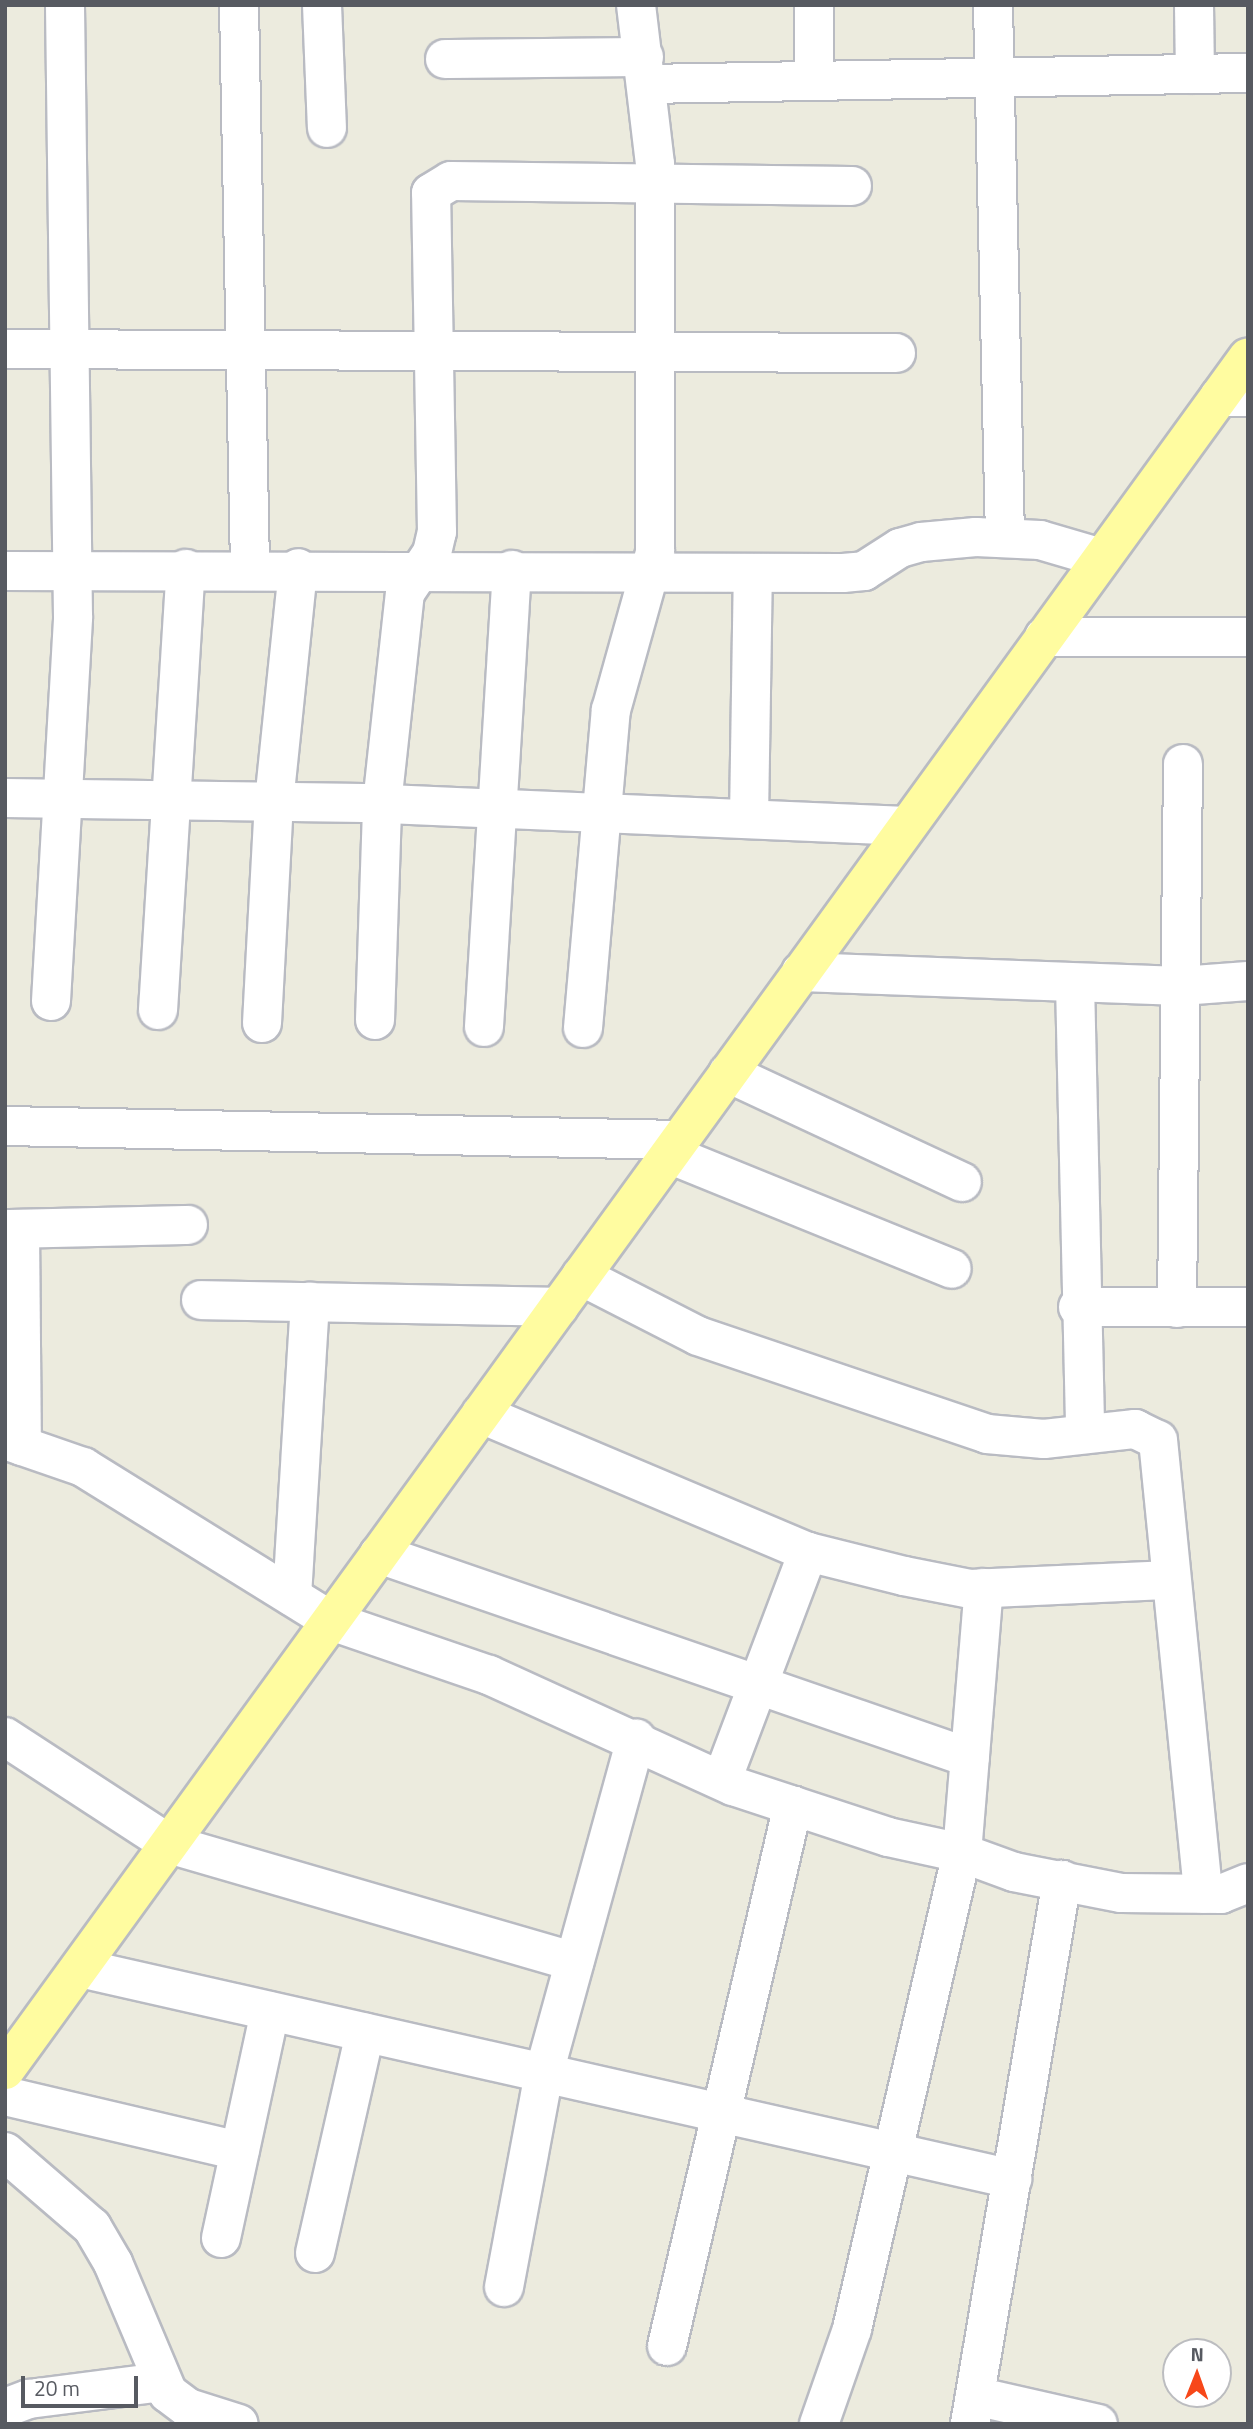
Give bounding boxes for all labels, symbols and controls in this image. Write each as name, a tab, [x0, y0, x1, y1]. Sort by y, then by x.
north arrow	[1162, 2338, 1232, 2408]
text: N	[1190, 2339, 1204, 2368]
scale bar	[24, 2362, 142, 2406]
text: 20 m	[34, 2372, 80, 2404]

